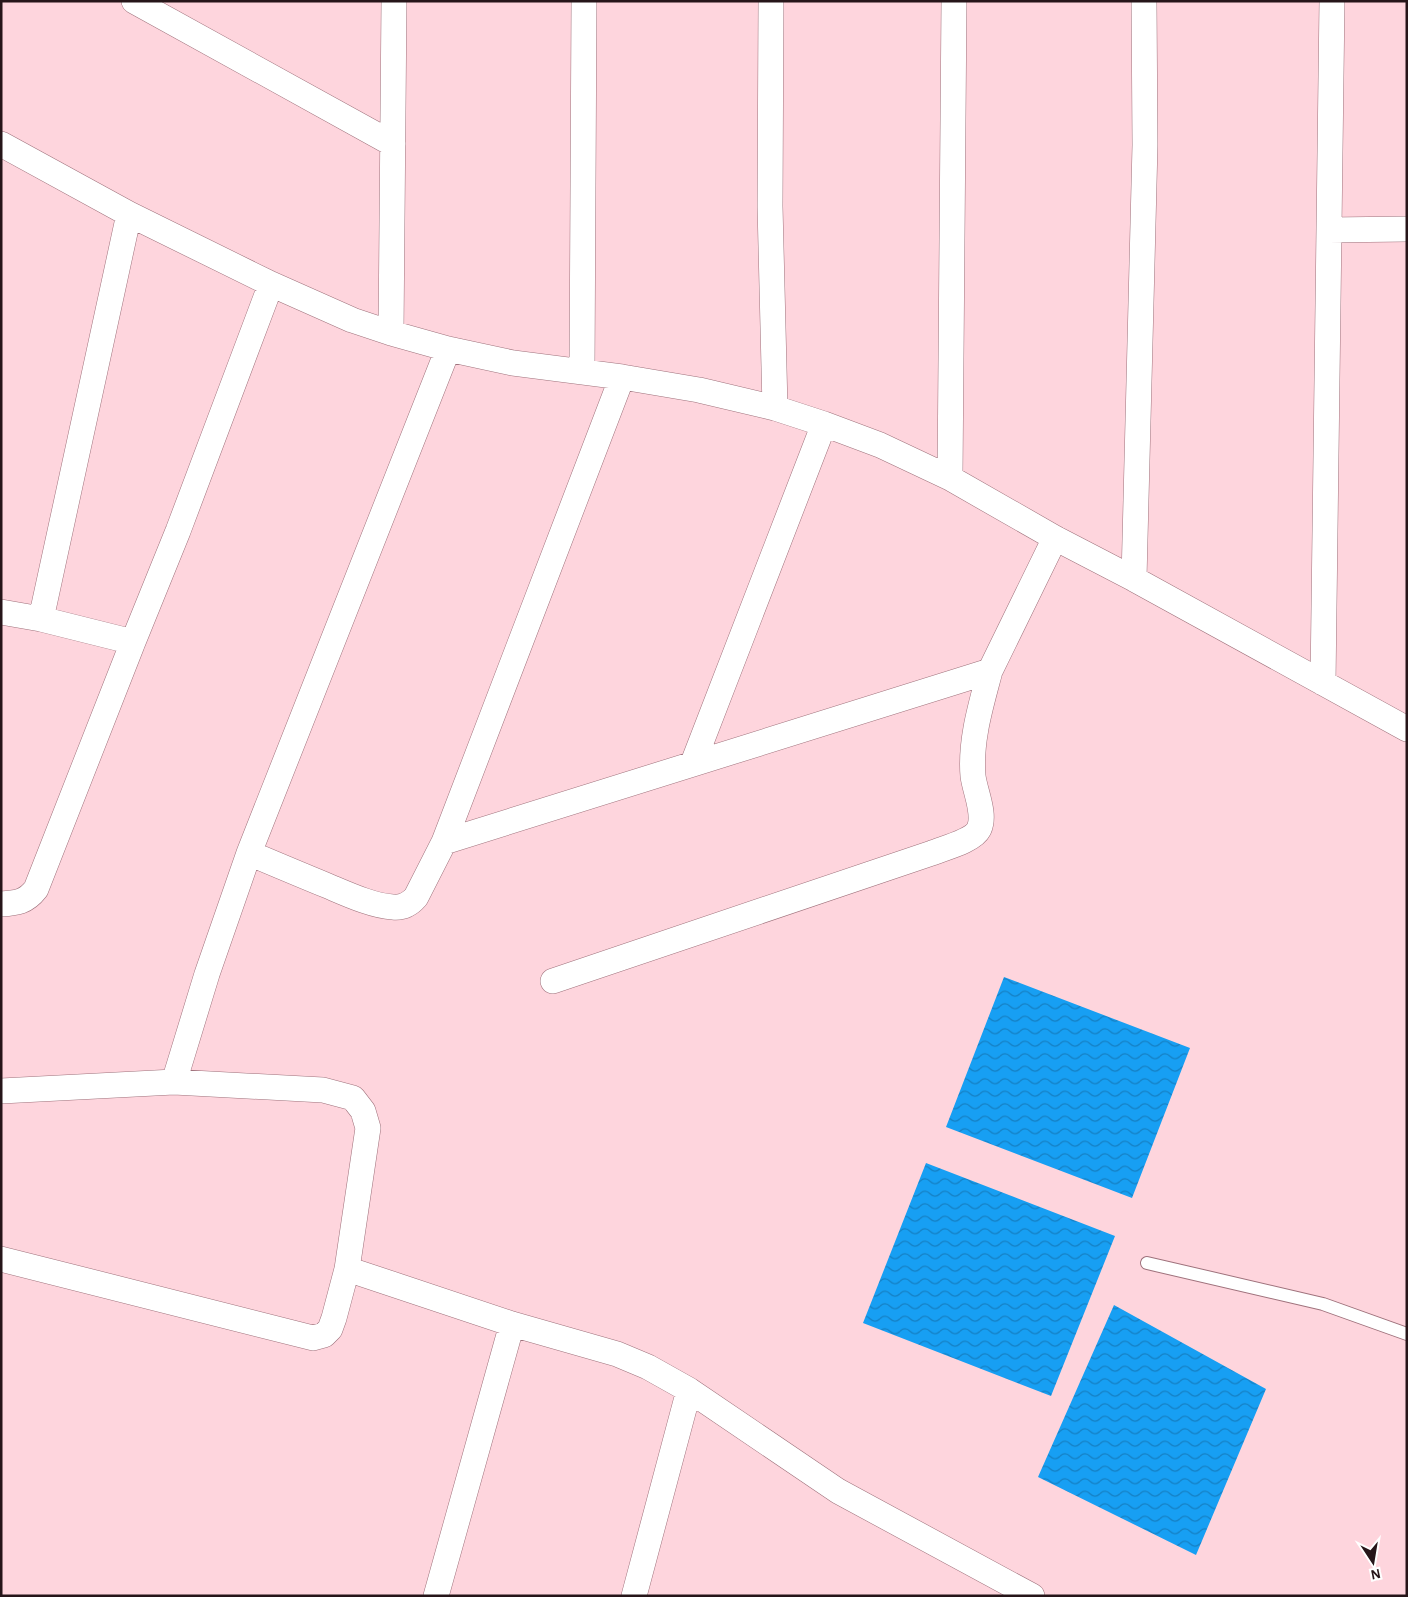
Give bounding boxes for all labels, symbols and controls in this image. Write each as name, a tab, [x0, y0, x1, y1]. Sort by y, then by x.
north arrow	[1348, 1537, 1398, 1587]
text: N	[1369, 1566, 1382, 1582]

